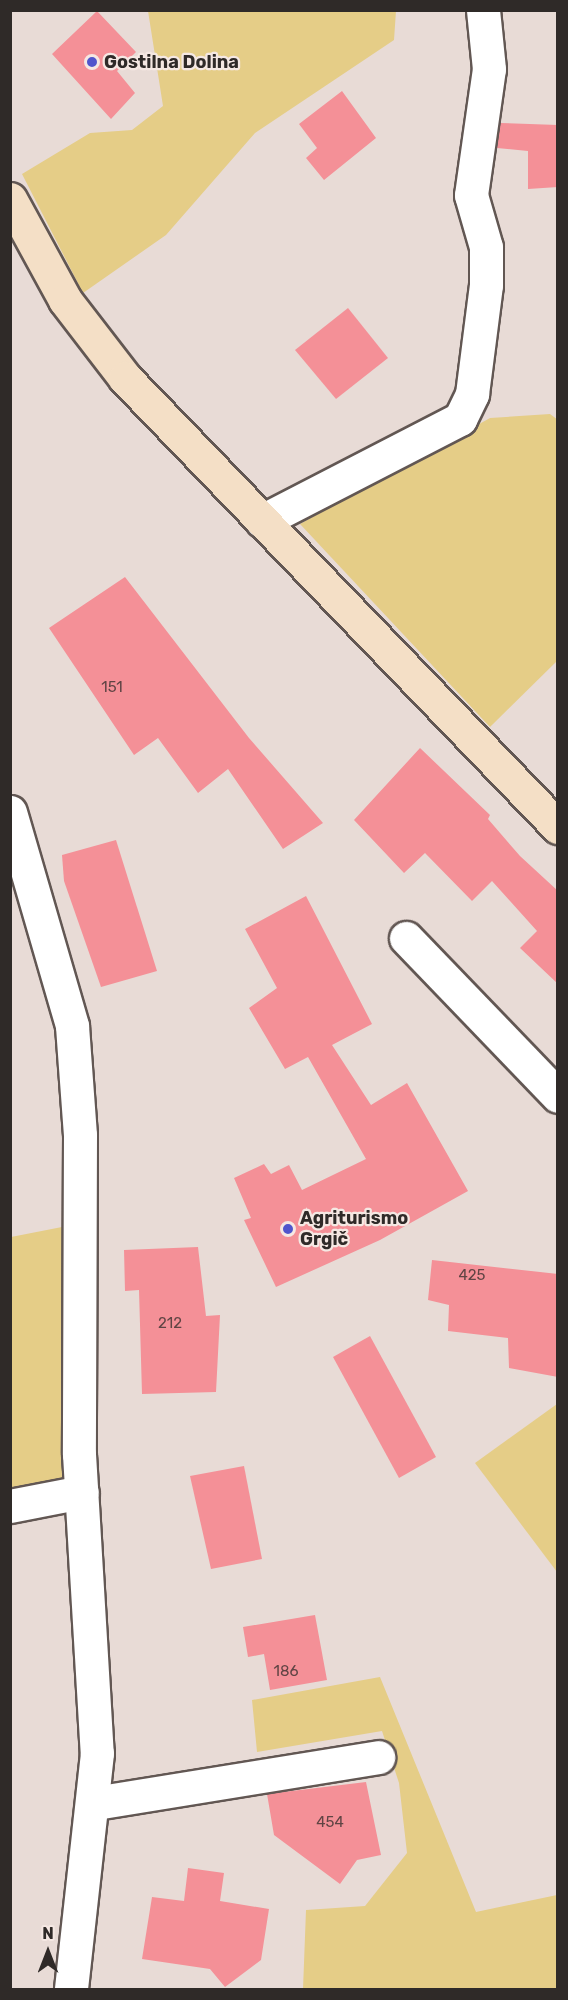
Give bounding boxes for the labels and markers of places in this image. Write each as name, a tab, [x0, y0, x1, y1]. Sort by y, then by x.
place label: Gostilna Dolina	[104, 51, 239, 73]
marker: Gostilna Dolina	[85, 55, 99, 69]
place label: Agriturismo Grgič	[300, 1208, 408, 1250]
marker: Agriturismo Grgič	[281, 1222, 295, 1236]

